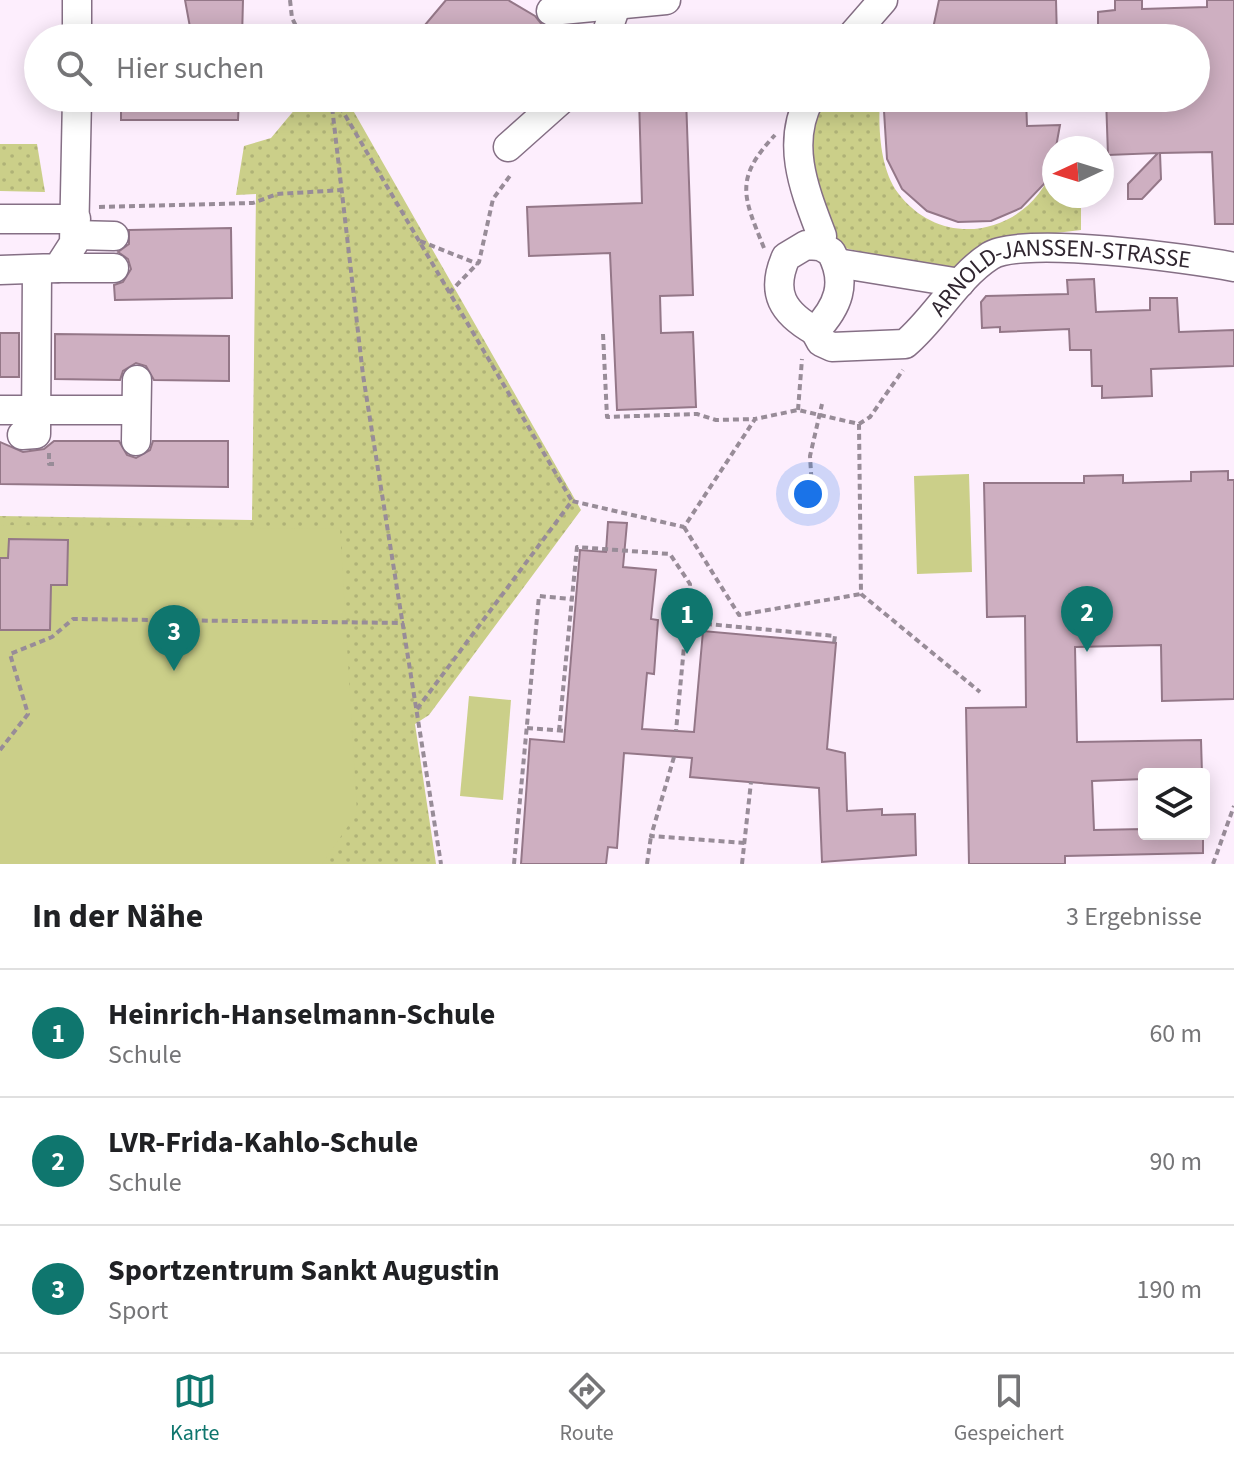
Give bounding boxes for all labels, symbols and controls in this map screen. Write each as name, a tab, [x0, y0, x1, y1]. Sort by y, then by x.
search box	[24, 24, 1210, 112]
icon: search	[52, 46, 96, 90]
text: Hier suchen	[116, 47, 264, 90]
north arrow	[1042, 136, 1114, 208]
street label: ARNOLD-JANSSEN-STRASSE	[921, 230, 1193, 324]
your location	[788, 474, 828, 514]
pin: 2	[1061, 586, 1113, 652]
pin: 1	[661, 588, 713, 654]
pin: 3	[148, 605, 200, 671]
map controls	[1138, 768, 1210, 840]
button: layers	[1138, 768, 1210, 840]
text: In der Nähe	[32, 892, 203, 941]
text: 3 Ergebnisse	[1066, 898, 1202, 935]
text: Heinrich-Hanselmann-Schule	[108, 993, 495, 1036]
text: 1	[51, 1015, 65, 1052]
text: 60 m	[1149, 1015, 1202, 1052]
text: Schule	[108, 1036, 182, 1073]
text: LVR-Frida-Kahlo-Schule	[108, 1121, 418, 1164]
text: 2	[51, 1143, 65, 1180]
text: 90 m	[1149, 1143, 1202, 1180]
text: Schule	[108, 1164, 182, 1201]
text: Sportzentrum Sankt Augustin	[108, 1249, 500, 1292]
text: 3	[51, 1271, 65, 1308]
text: 190 m	[1136, 1271, 1202, 1308]
text: Sport	[108, 1292, 168, 1329]
tab: Karte	[170, 1369, 220, 1449]
tab: Route	[560, 1369, 614, 1449]
tab: Gespeichert	[954, 1369, 1064, 1449]

